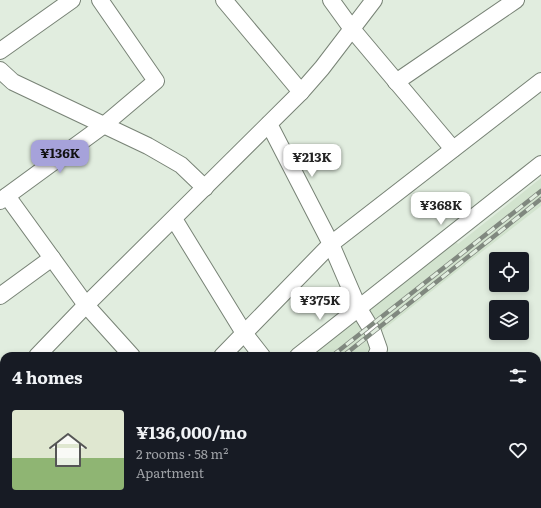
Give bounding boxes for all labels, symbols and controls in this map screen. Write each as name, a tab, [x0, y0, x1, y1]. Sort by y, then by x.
pin: ¥136K	[32, 140, 88, 174]
text: ¥136K	[40, 143, 80, 162]
pin: ¥213K	[284, 144, 340, 178]
text: ¥213K	[292, 147, 332, 166]
pin: ¥368K	[413, 192, 469, 226]
text: ¥368K	[420, 195, 462, 214]
map controls	[489, 252, 529, 340]
button: locate	[489, 252, 529, 292]
pin: ¥375K	[292, 287, 348, 321]
text: ¥375K	[300, 290, 340, 309]
button: layers	[489, 300, 529, 340]
text: 4 homes	[12, 364, 83, 389]
icon: filters	[507, 365, 529, 387]
text: ¥136,000/mo	[136, 419, 247, 444]
icon: home	[44, 426, 92, 474]
icon: heart	[507, 439, 529, 461]
text: 2 rooms · 58 m²	[136, 444, 228, 463]
text: Apartment	[136, 463, 204, 482]

